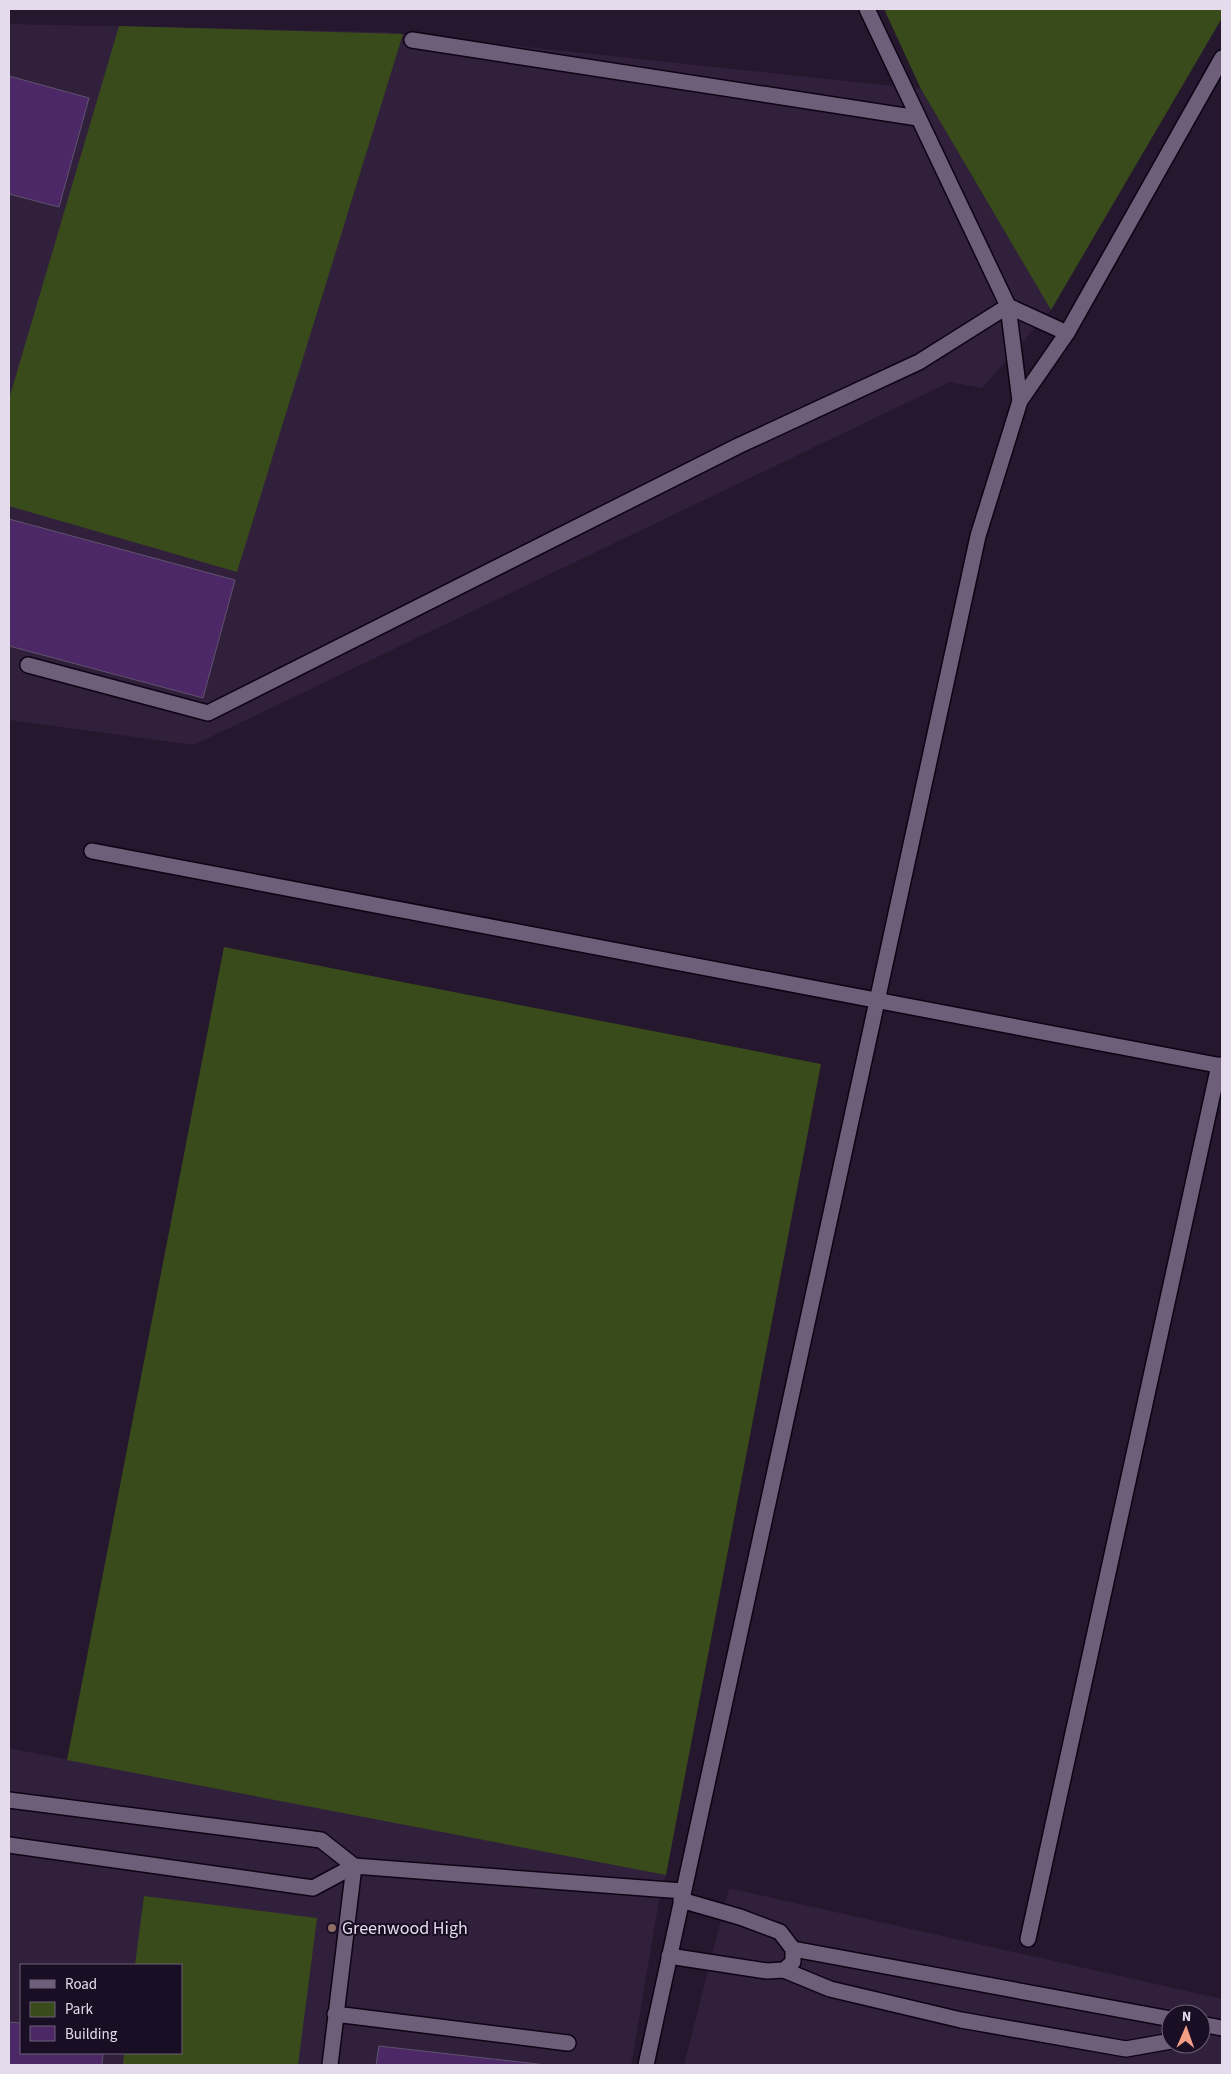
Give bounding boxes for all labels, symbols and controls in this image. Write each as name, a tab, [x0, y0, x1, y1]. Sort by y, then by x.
place label: Greenwood High	[342, 1916, 468, 1941]
marker: Greenwood High	[326, 1922, 338, 1934]
legend	[20, 1964, 182, 2054]
text: Road	[65, 1974, 97, 1995]
text: Park	[65, 1999, 94, 2020]
north arrow	[1161, 2004, 1211, 2054]
text: N	[1181, 2007, 1191, 2027]
text: Building	[65, 2024, 118, 2045]

